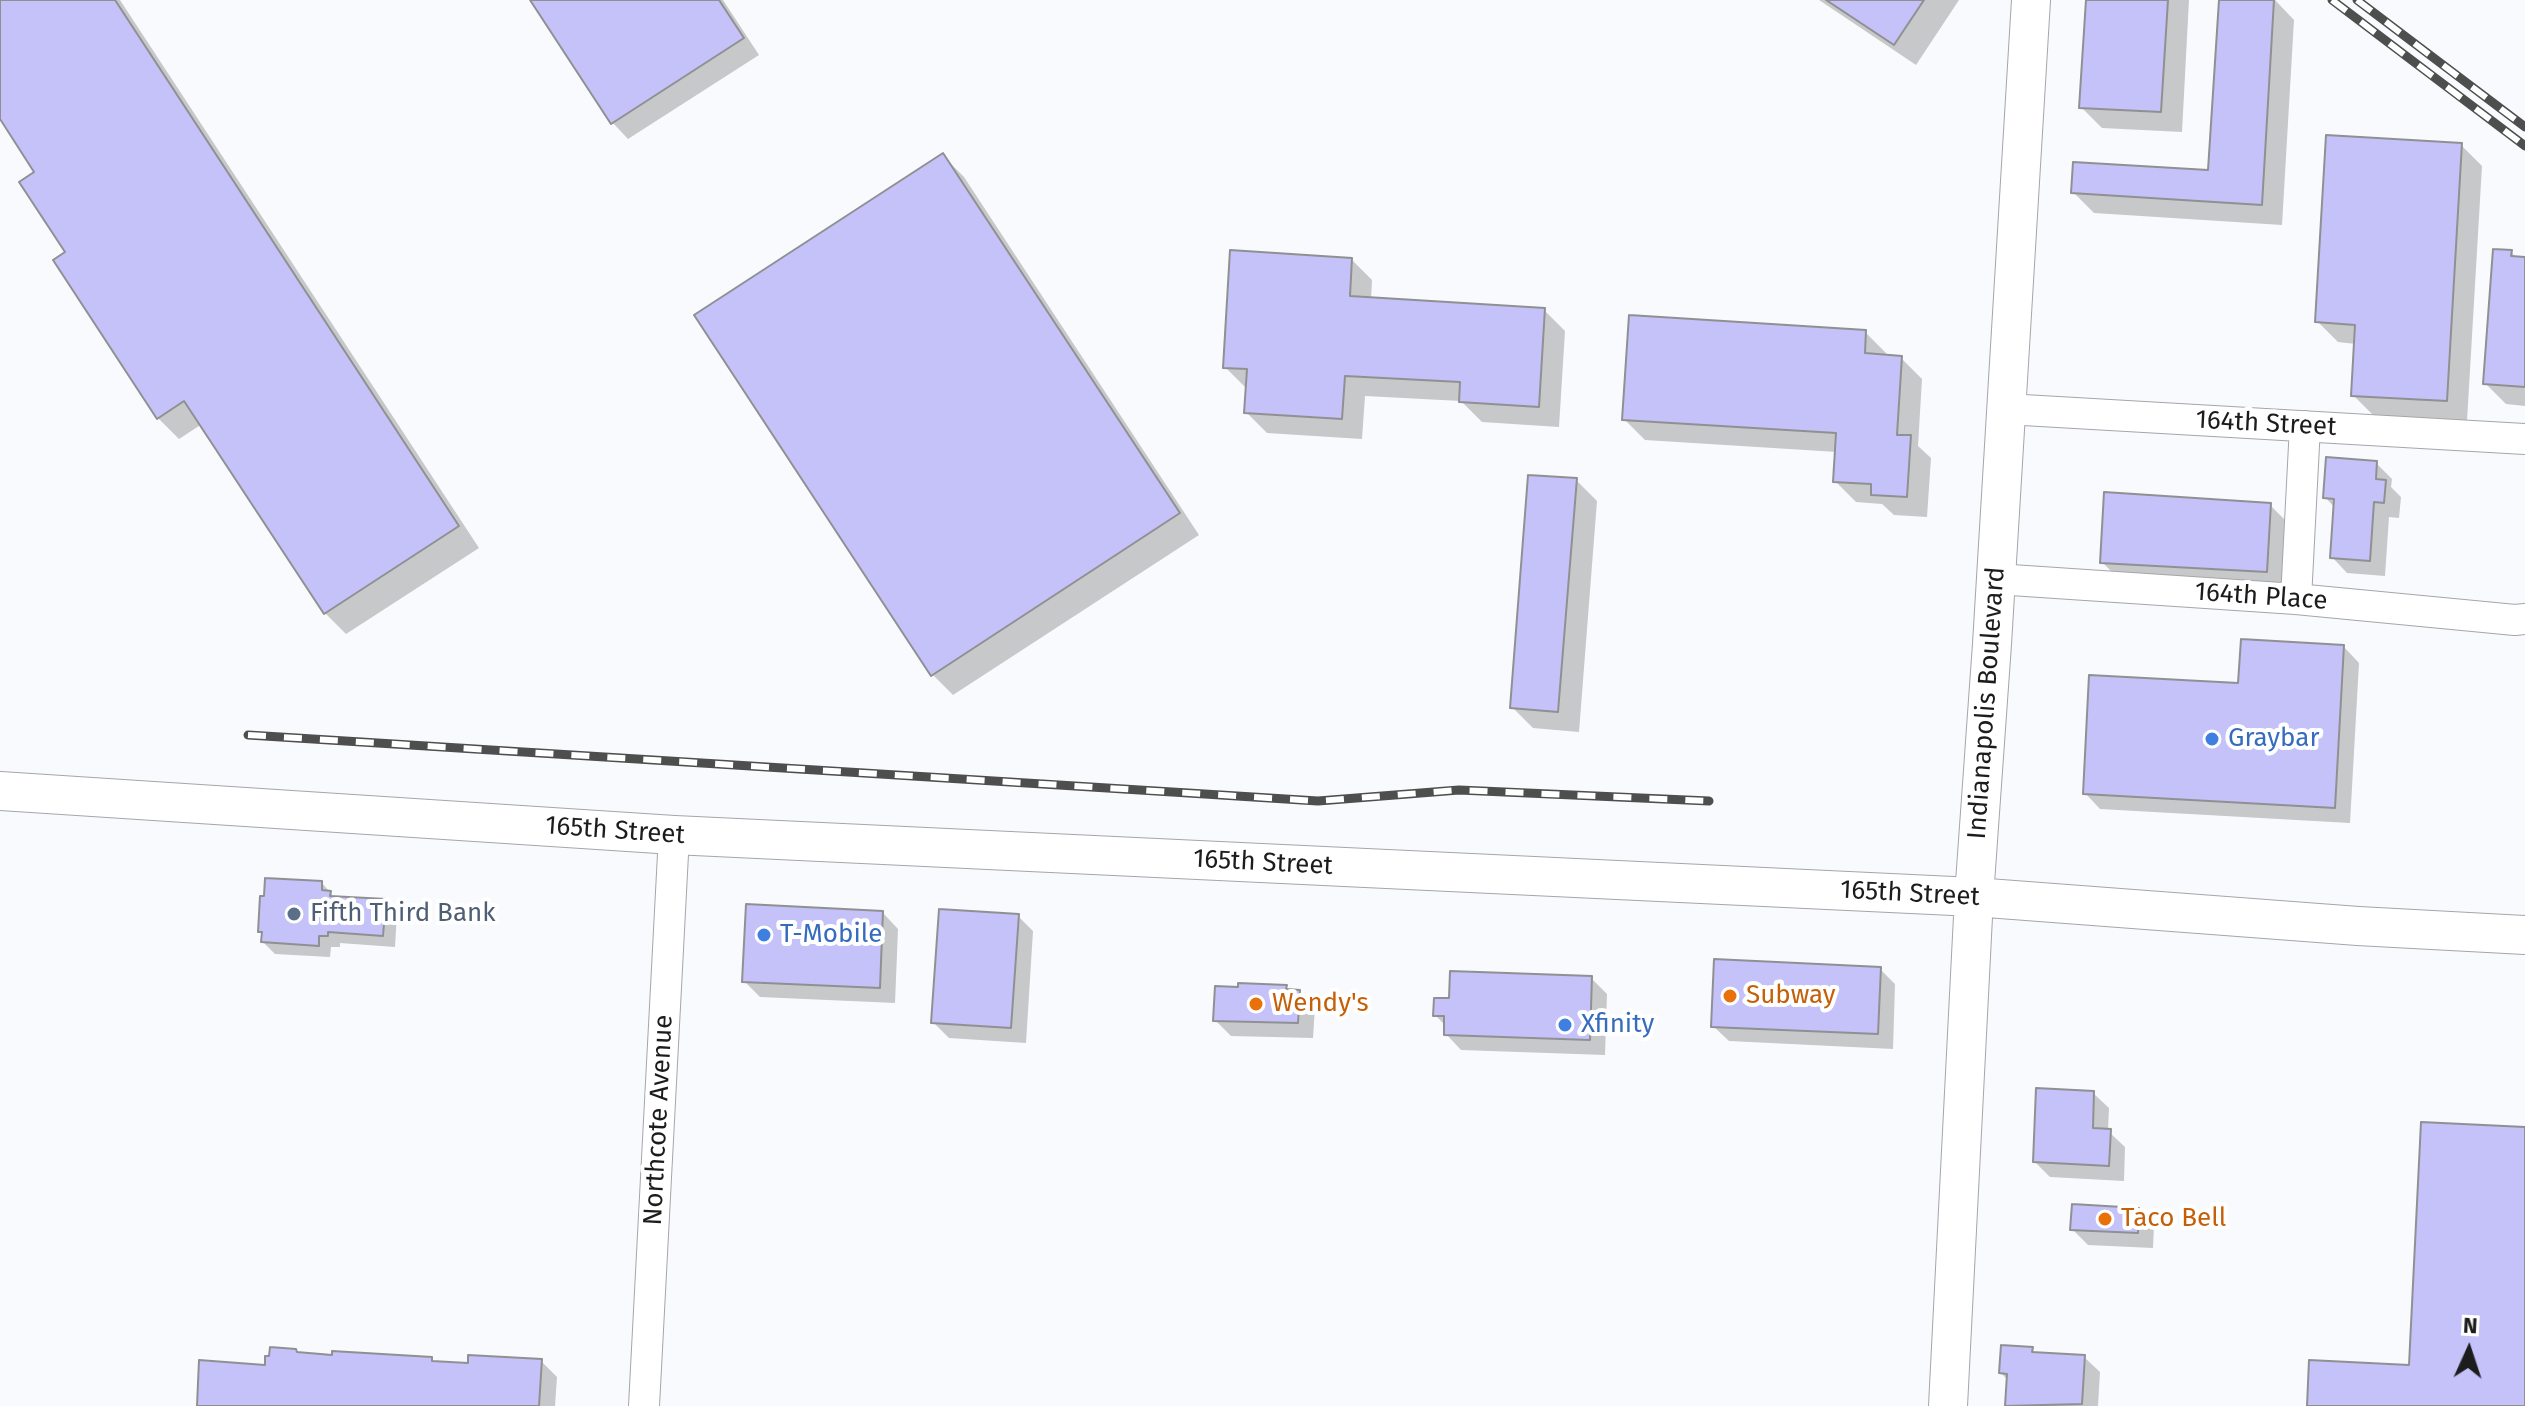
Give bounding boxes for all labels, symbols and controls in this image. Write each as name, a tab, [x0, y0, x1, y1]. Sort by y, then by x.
street label: 164th Street	[2195, 405, 2337, 443]
street label: Indianapolis Boulevard	[1962, 566, 2012, 840]
street label: 164th Place	[2194, 577, 2328, 617]
place label: Graybar	[2228, 723, 2319, 755]
marker: Graybar	[2203, 730, 2221, 748]
street label: 165th Street	[544, 811, 686, 851]
street label: 165th Street	[1192, 844, 1334, 882]
street label: 165th Street	[1839, 875, 1981, 913]
place label: Fifth Third Bank	[310, 898, 496, 930]
marker: Fifth Third Bank	[285, 905, 303, 923]
place label: T-Mobile	[780, 919, 882, 951]
marker: T-Mobile	[755, 926, 773, 944]
place label: Subway	[1746, 980, 1836, 1012]
marker: Subway	[1721, 987, 1739, 1005]
place label: Wendy's	[1272, 988, 1369, 1020]
marker: Wendy's	[1247, 995, 1265, 1013]
place label: Xfinity	[1581, 1009, 1654, 1041]
street label: Northcote Avenue	[638, 1014, 680, 1226]
marker: Xfinity	[1556, 1016, 1574, 1034]
place label: Taco Bell	[2121, 1203, 2226, 1235]
marker: Taco Bell	[2096, 1210, 2114, 1228]
north arrow	[2429, 1310, 2509, 1390]
text: N	[2462, 1312, 2478, 1339]

